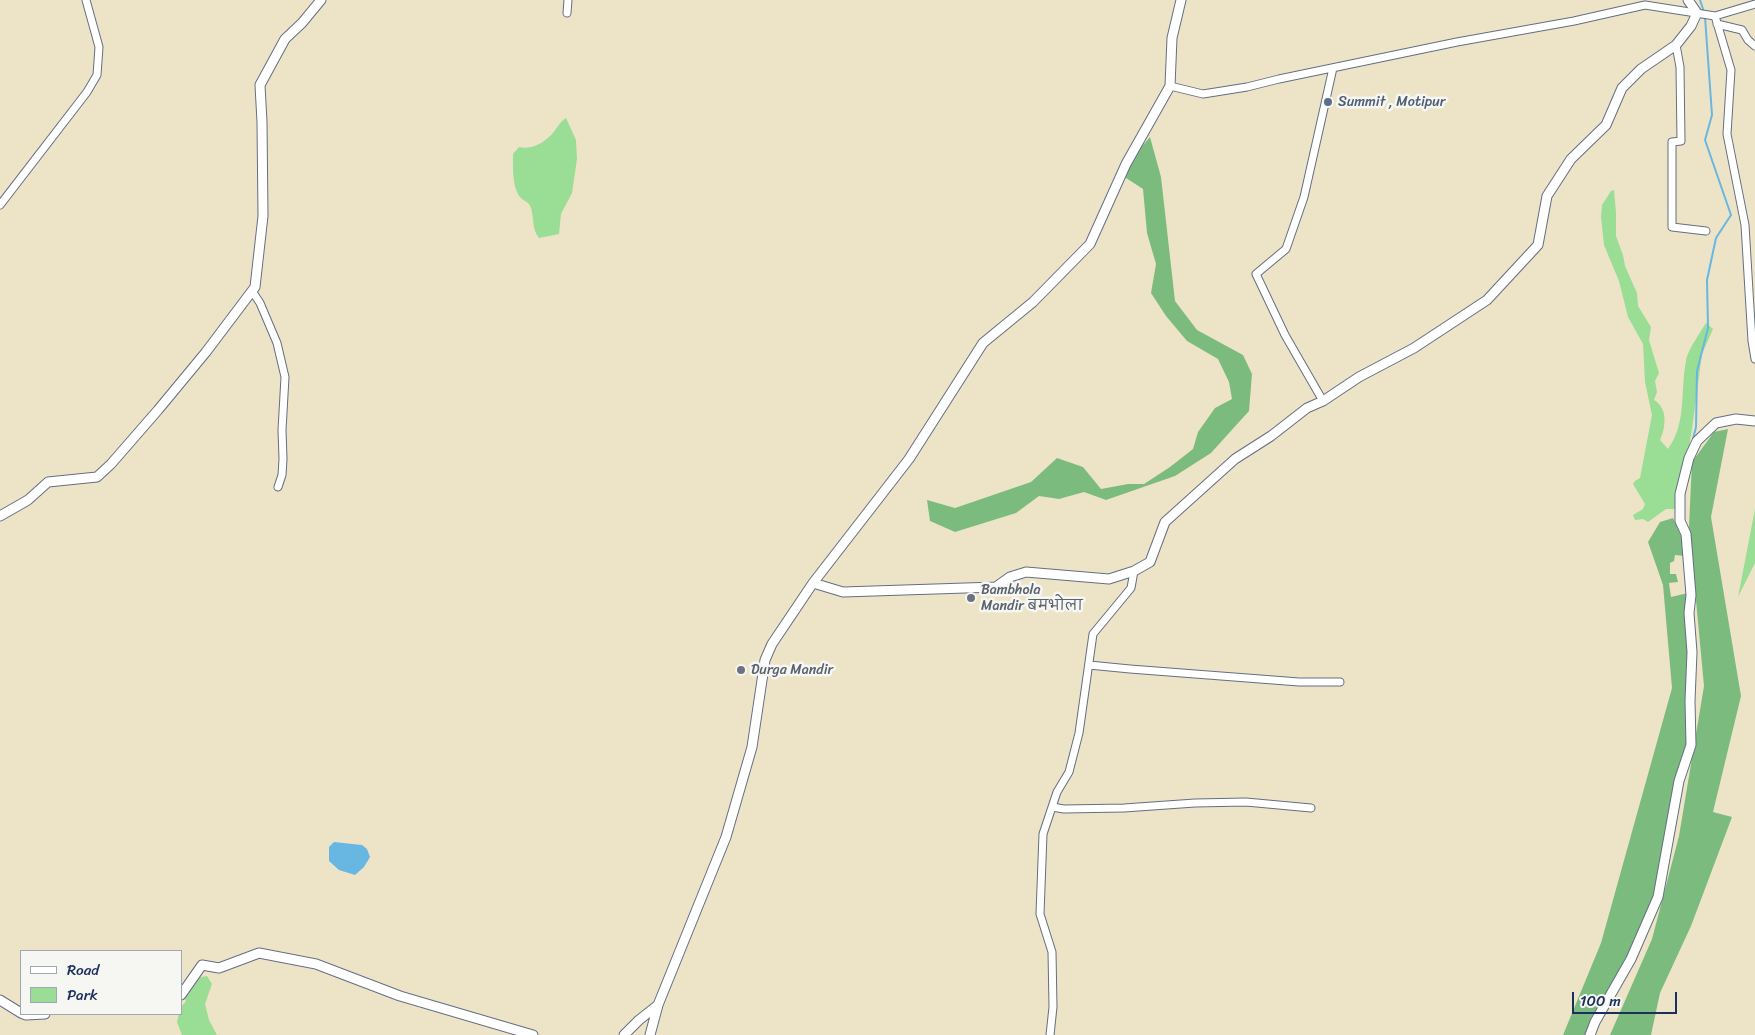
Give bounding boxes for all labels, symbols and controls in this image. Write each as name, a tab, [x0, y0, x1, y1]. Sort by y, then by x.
place label: Summit , Motipur	[1338, 94, 1446, 110]
marker: Summit , Motipur	[1322, 96, 1334, 108]
place label: Bambhola Mandir बमभोला	[981, 582, 1083, 614]
marker: Bambhola Mandir बमभोला	[965, 592, 977, 604]
place label: Durga Mandir	[751, 662, 833, 678]
marker: Durga Mandir	[735, 664, 747, 676]
legend	[20, 950, 182, 1015]
text: Road	[67, 957, 99, 983]
text: Park	[67, 982, 98, 1008]
scale bar	[1575, 982, 1680, 1014]
text: 100 m	[1580, 988, 1621, 1014]

